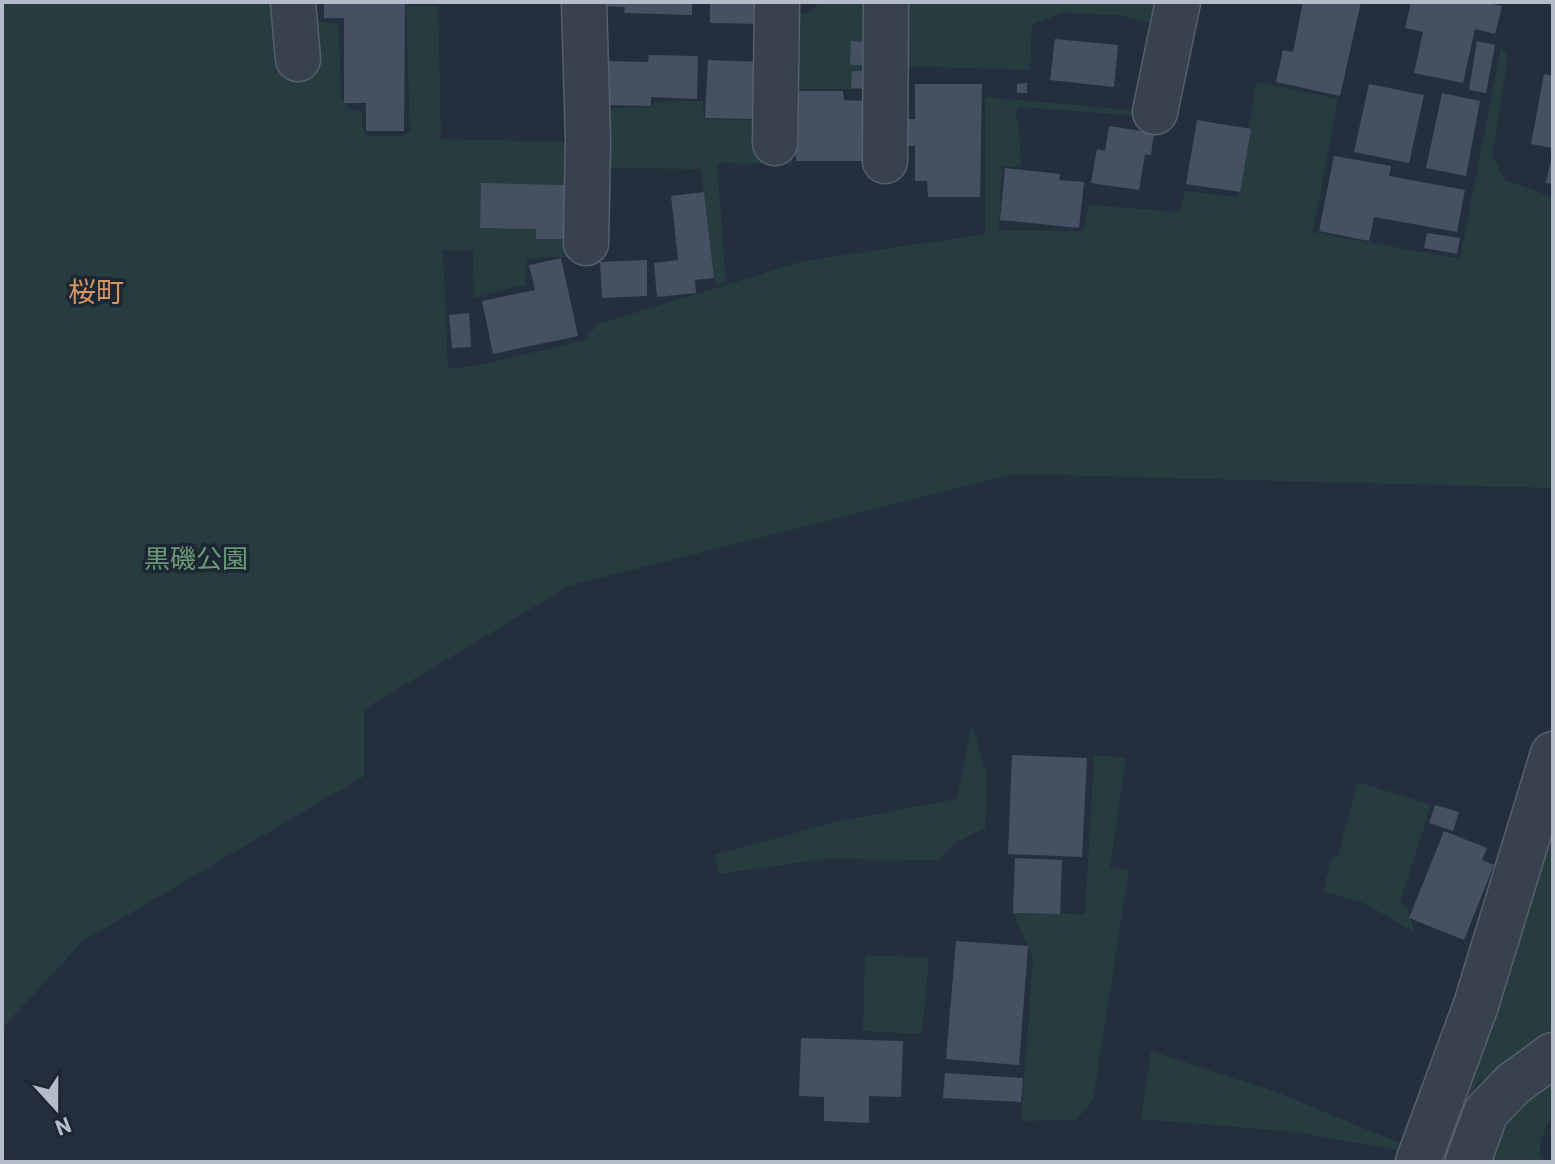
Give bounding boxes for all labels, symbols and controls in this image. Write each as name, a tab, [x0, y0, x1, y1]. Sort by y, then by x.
district label: 桜町	[68, 274, 124, 308]
park label: 黒磯公園	[144, 542, 248, 573]
north arrow	[16, 1068, 96, 1148]
text: N	[52, 1113, 75, 1142]

